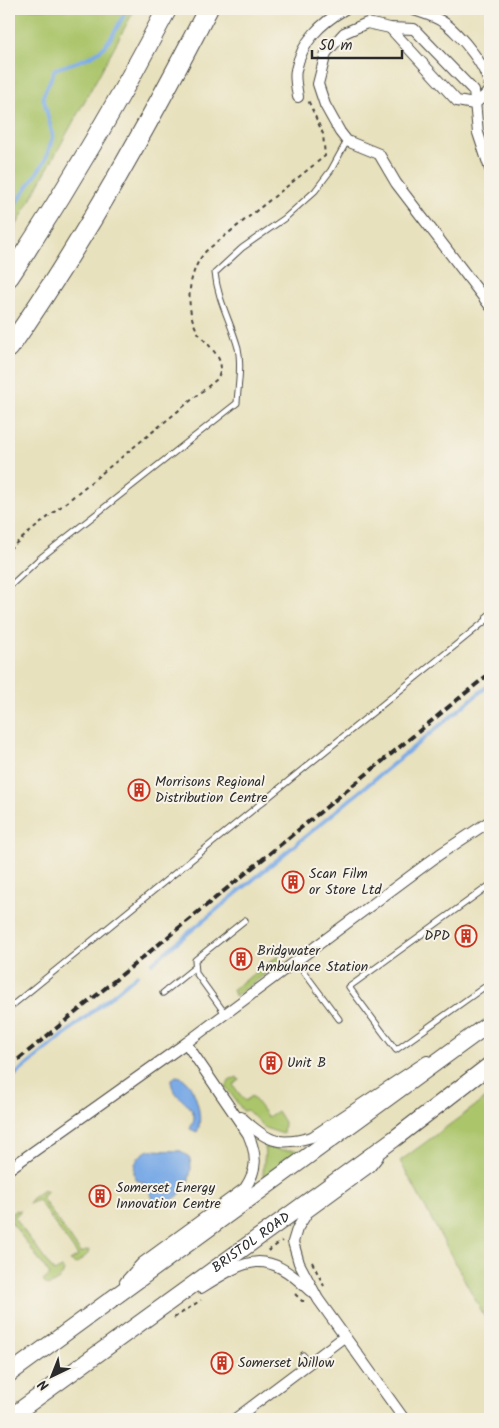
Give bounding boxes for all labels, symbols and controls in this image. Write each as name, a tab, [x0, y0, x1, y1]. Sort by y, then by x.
scale bar	[312, 28, 402, 60]
text: 50 m	[319, 34, 353, 58]
place label: Morrisons Regional Distribution Centre	[155, 771, 268, 809]
building icon: Morrisons Regional Distribution Centre	[127, 778, 151, 802]
place label: Scan Film or Store Ltd	[309, 863, 382, 901]
building icon: Scan Film or Store Ltd	[281, 870, 305, 894]
building icon: DPD	[454, 924, 478, 948]
place label: DPD	[424, 925, 450, 947]
place label: Bridgwater Ambulance Station	[257, 940, 368, 978]
building icon: Bridgwater Ambulance Station	[229, 947, 253, 971]
building icon: Unit B	[259, 1051, 283, 1075]
place label: Unit B	[287, 1052, 326, 1074]
place label: Somerset Energy Innovation Centre	[116, 1177, 221, 1215]
building icon: Somerset Energy Innovation Centre	[88, 1184, 112, 1208]
street label: BRISTOL ROAD	[207, 1206, 295, 1279]
north arrow	[28, 1350, 78, 1400]
building icon: Somerset Willow	[210, 1351, 234, 1375]
place label: Somerset Willow	[238, 1352, 335, 1374]
text: N	[33, 1374, 55, 1396]

